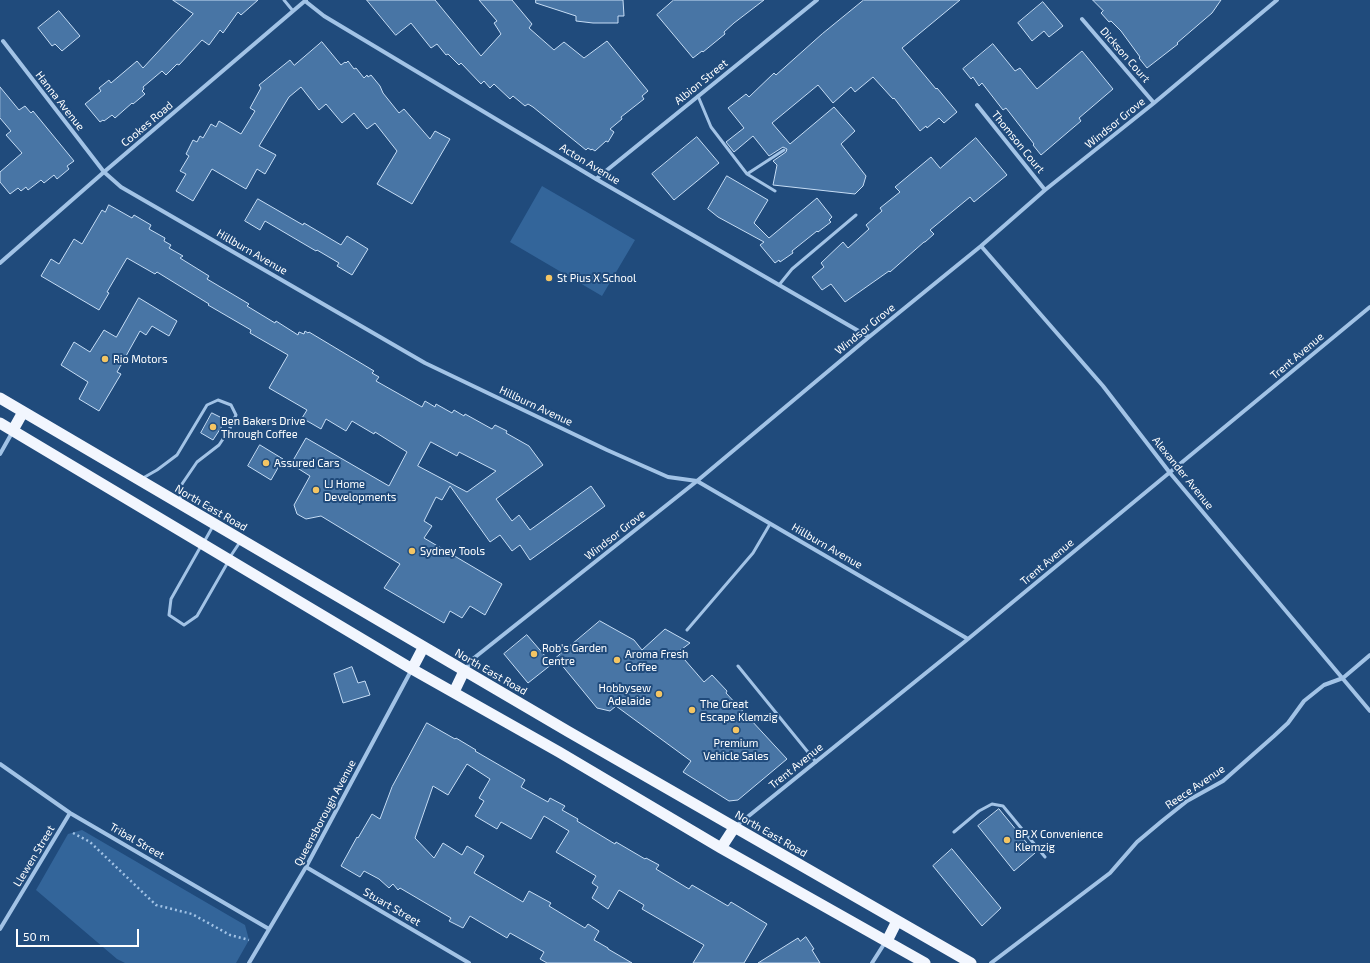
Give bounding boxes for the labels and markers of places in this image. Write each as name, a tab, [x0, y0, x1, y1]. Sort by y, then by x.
place label: St Pius X School	[557, 271, 636, 285]
marker: St Pius X School	[544, 273, 554, 283]
place label: Rio Motors	[113, 352, 168, 366]
marker: Rio Motors	[100, 354, 110, 364]
place label: Ben Bakers Drive Through Coffee	[221, 414, 305, 440]
marker: Ben Bakers Drive Through Coffee	[208, 422, 218, 432]
place label: Assured Cars	[274, 456, 340, 470]
marker: Assured Cars	[261, 458, 271, 468]
place label: LJ Home Developments	[324, 477, 396, 503]
marker: LJ Home Developments	[311, 485, 321, 495]
place label: Sydney Tools	[420, 544, 485, 558]
marker: Sydney Tools	[407, 546, 417, 556]
place label: Rob's Garden Centre	[542, 641, 607, 667]
place label: Aroma Fresh Coffee	[625, 647, 688, 673]
marker: Rob's Garden Centre	[529, 649, 539, 659]
marker: Aroma Fresh Coffee	[612, 655, 622, 665]
place label: Hobbysew Adelaide	[599, 681, 651, 707]
marker: Hobbysew Adelaide	[654, 689, 664, 699]
place label: The Great Escape Klemzig	[700, 697, 778, 723]
marker: The Great Escape Klemzig	[687, 705, 697, 715]
marker: Premium Vehicle Sales	[731, 725, 741, 735]
place label: Premium Vehicle Sales	[703, 736, 769, 762]
place label: BP X Convenience Klemzig	[1015, 827, 1103, 853]
marker: BP X Convenience Klemzig	[1002, 835, 1012, 845]

